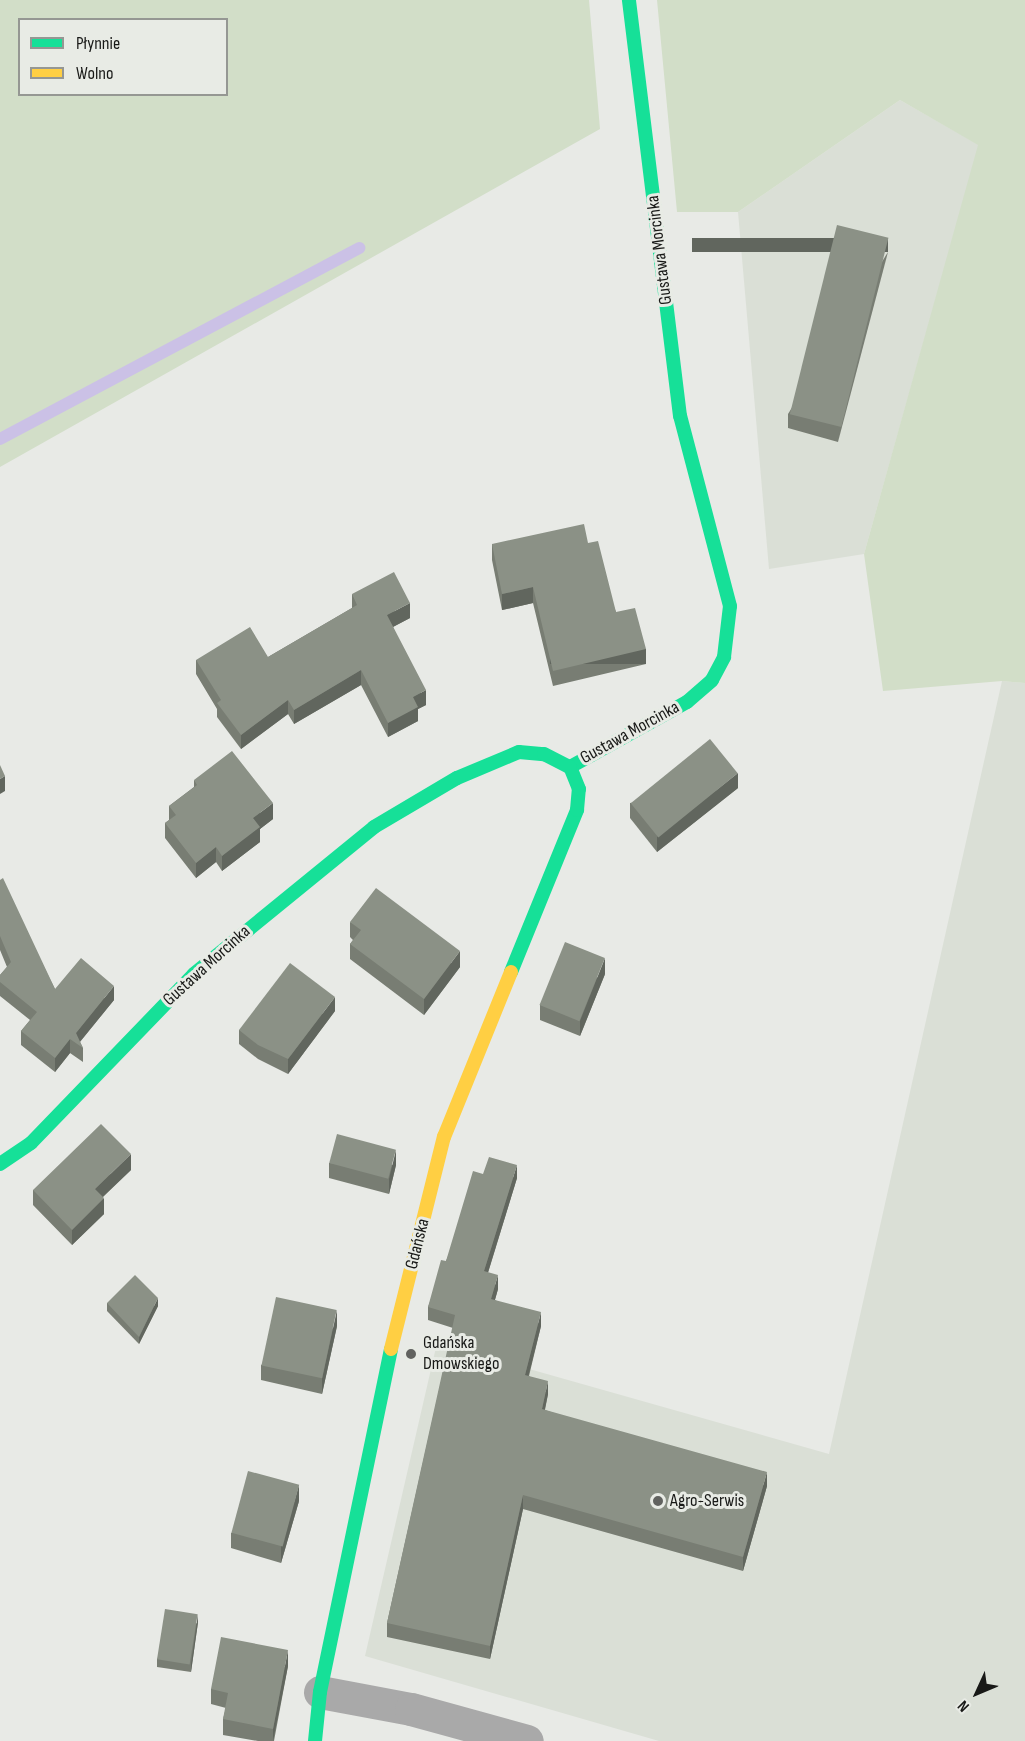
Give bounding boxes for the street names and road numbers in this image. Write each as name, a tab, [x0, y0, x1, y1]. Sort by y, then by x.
street label: Gustawa Morcinka	[643, 194, 677, 306]
street label: Gustawa Morcinka	[577, 697, 683, 769]
street label: Gustawa Morcinka	[159, 921, 255, 1011]
street label: Gdańska	[401, 1216, 435, 1272]

